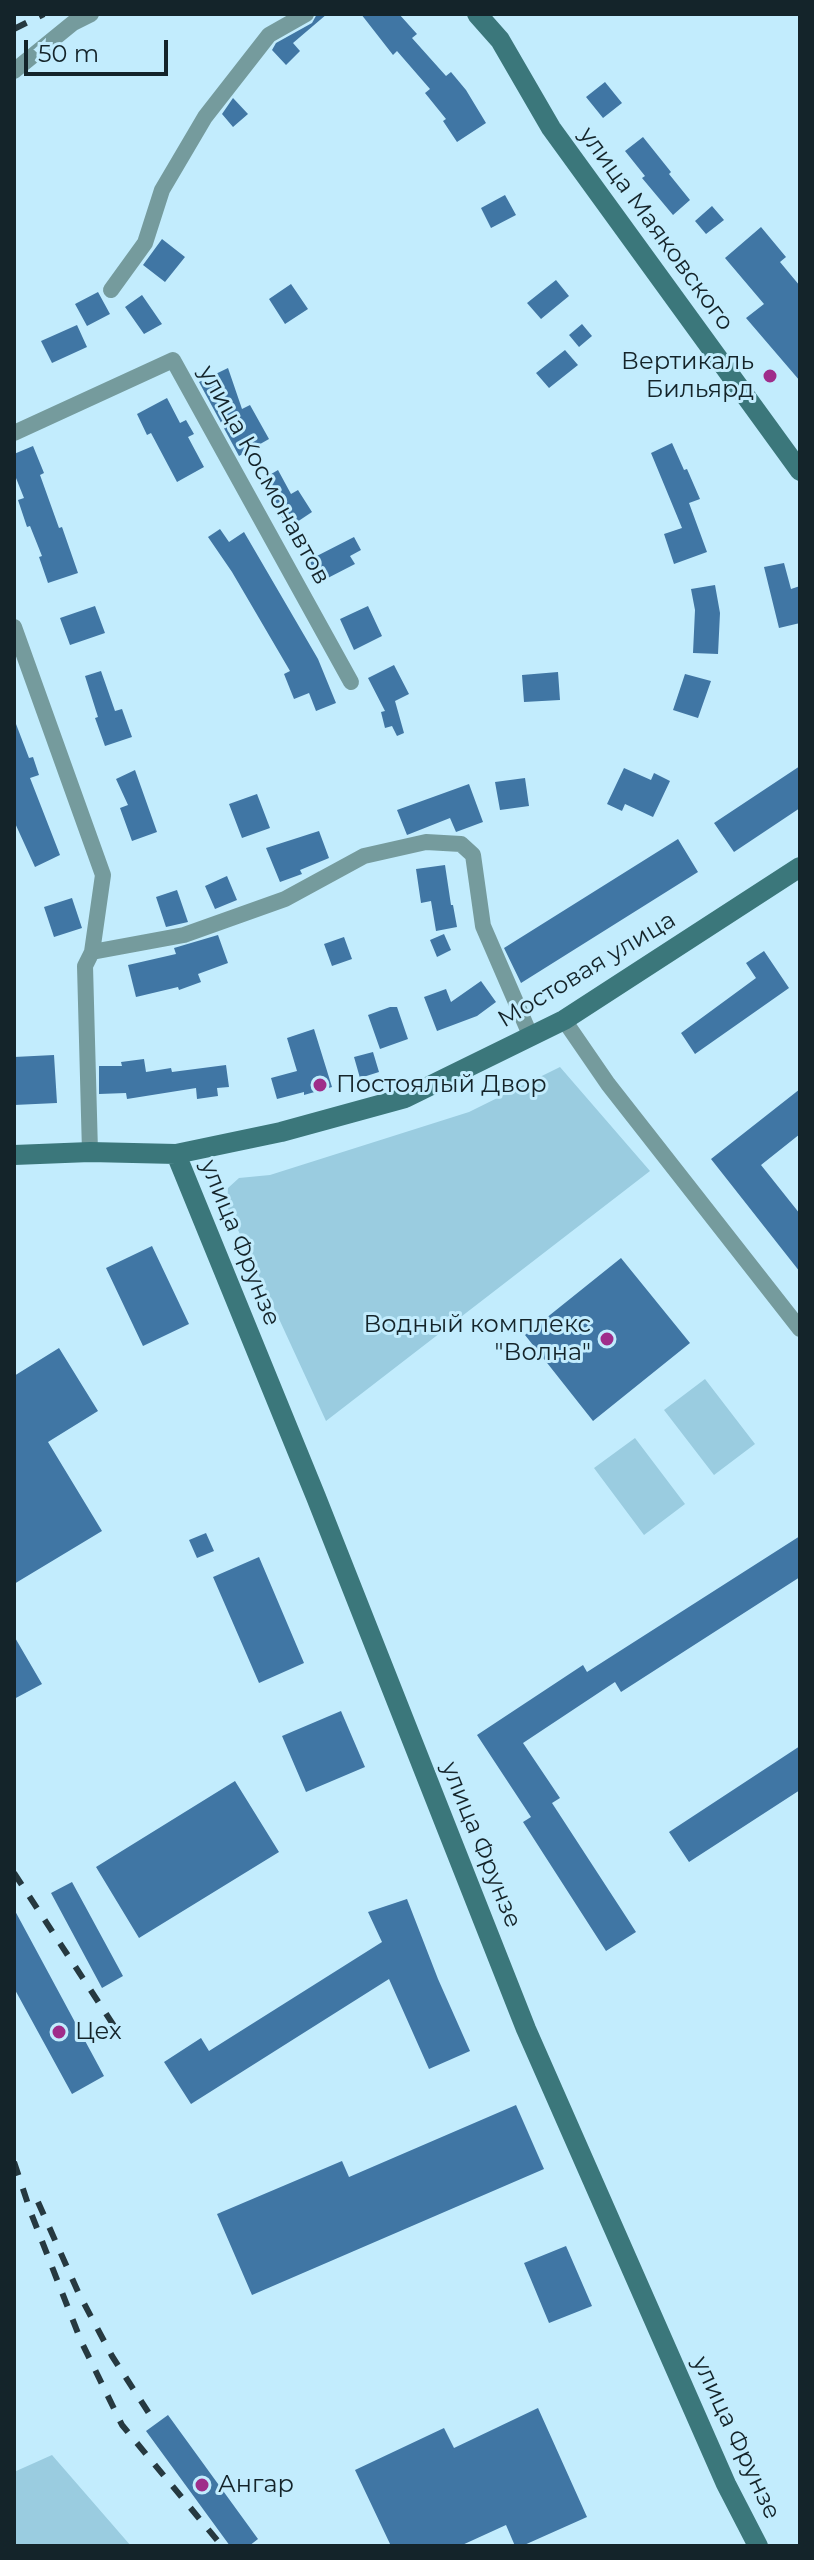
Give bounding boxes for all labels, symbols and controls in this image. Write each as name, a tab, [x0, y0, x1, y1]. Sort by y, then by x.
scale bar	[28, 24, 172, 74]
text: 50 m	[38, 39, 99, 68]
street label: улица Маяковского	[572, 122, 740, 336]
place label: Вертикаль Бильярд	[621, 348, 754, 404]
street label: улица Космонавтов	[192, 361, 336, 589]
marker: Вертикаль Бильярд	[761, 367, 779, 385]
street label: Мостовая улица	[493, 906, 681, 1034]
place label: Постоялый Двор	[336, 1071, 547, 1099]
marker: Постоялый Двор	[311, 1076, 329, 1094]
street label: улица Фрунзе	[194, 1156, 286, 1330]
place label: Водный комплекс "Волна"	[363, 1311, 591, 1367]
marker: Водный комплекс "Волна"	[598, 1330, 616, 1348]
street label: улица Фрунзе	[435, 1758, 527, 1932]
place label: Цех	[75, 2018, 122, 2046]
marker: Цех	[50, 2023, 68, 2041]
street label: улица Фрунзе	[686, 2352, 786, 2524]
place label: Ангар	[218, 2471, 294, 2499]
marker: Ангар	[193, 2476, 211, 2494]

